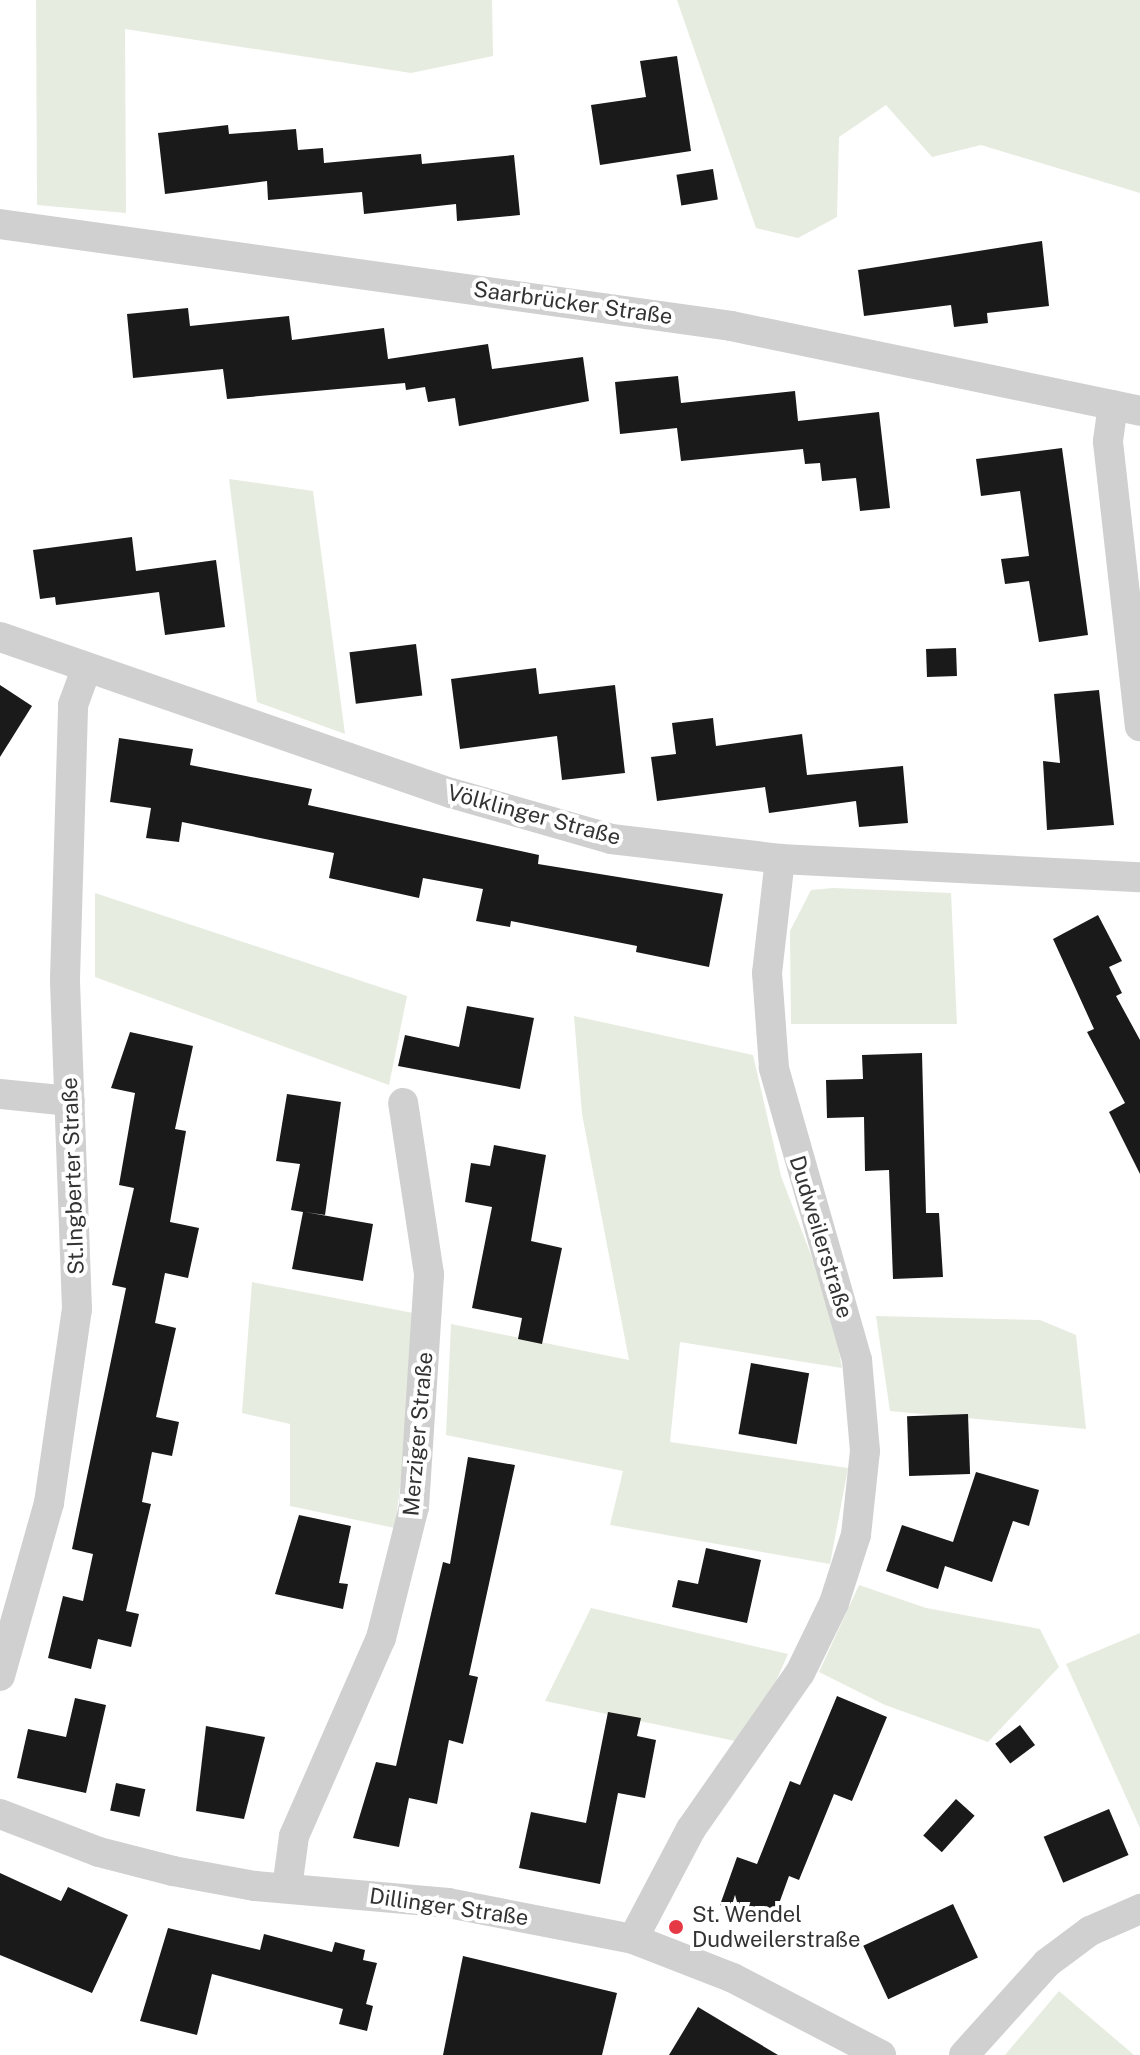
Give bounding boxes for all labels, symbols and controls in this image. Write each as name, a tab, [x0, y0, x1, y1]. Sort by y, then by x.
street label: Saarbrücker Straße	[472, 276, 674, 330]
street label: Völklinger Straße	[444, 779, 624, 851]
street label: St.Ingberter Straße	[56, 1077, 90, 1275]
street label: Dudweilerstraße	[784, 1153, 858, 1321]
street label: Merziger Straße	[398, 1351, 438, 1517]
street label: Dillinger Straße	[368, 1883, 530, 1931]
place label: St. Wendel Dudweilerstraße	[692, 1901, 860, 1952]
marker: St. Wendel Dudweilerstraße	[667, 1918, 685, 1936]

